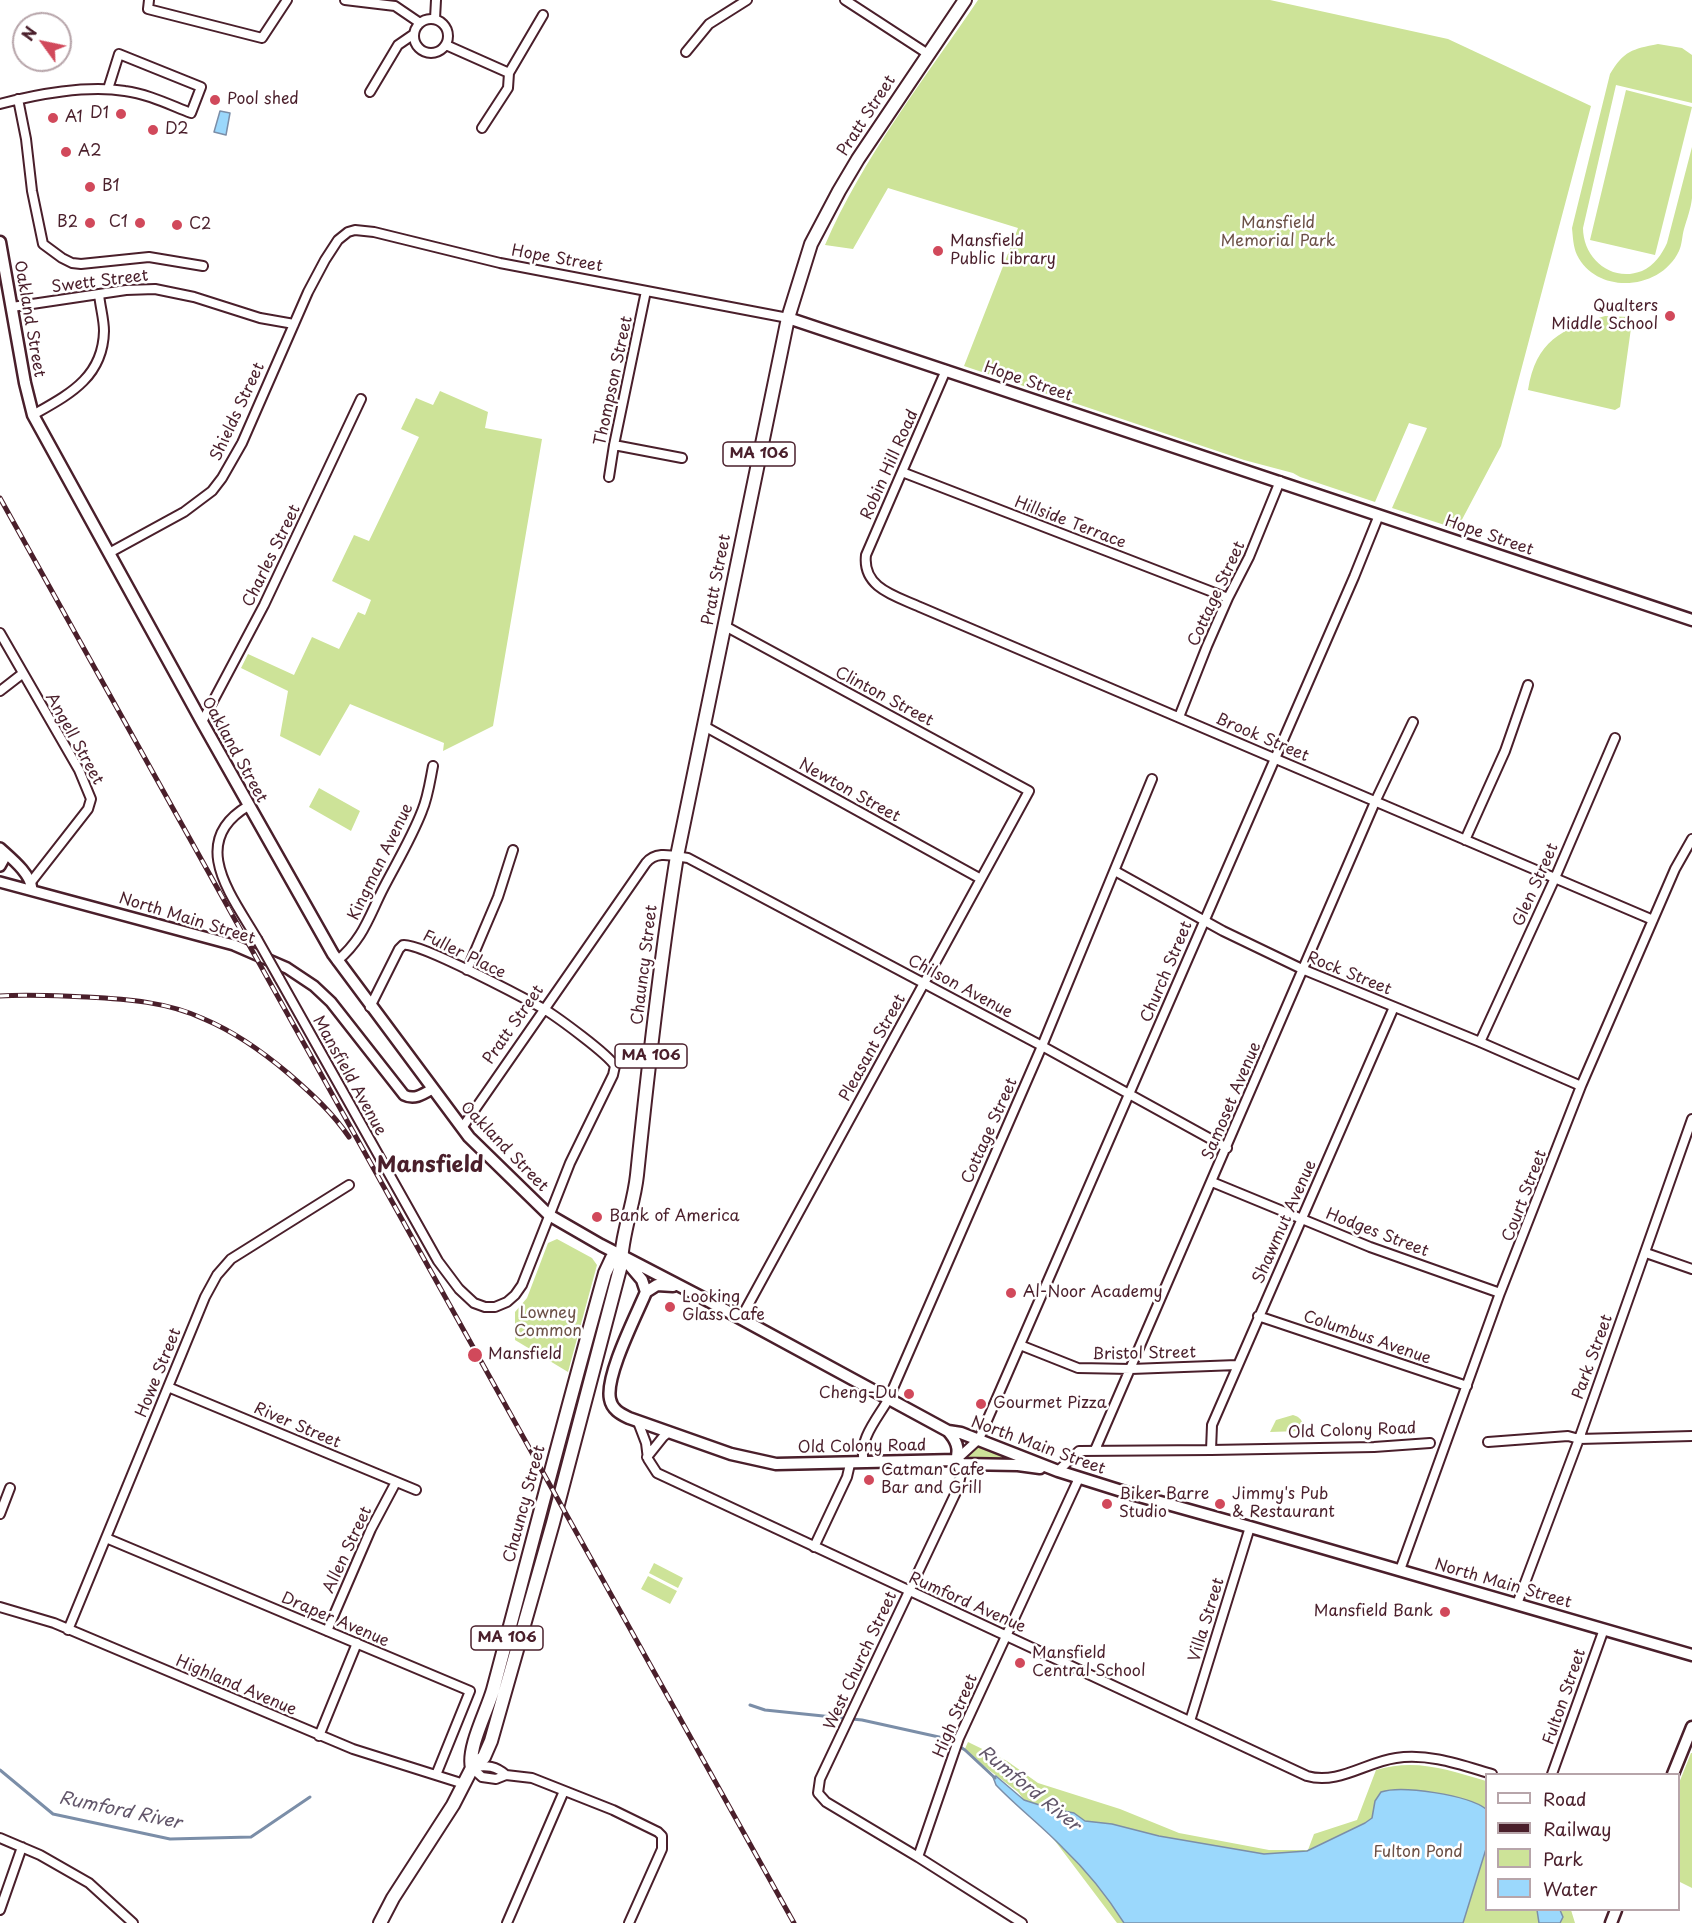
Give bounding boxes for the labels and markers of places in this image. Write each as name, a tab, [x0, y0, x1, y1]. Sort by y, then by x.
place label: Pool shed	[227, 90, 299, 110]
marker: Pool shed	[208, 93, 222, 107]
place label: D1	[90, 104, 109, 124]
marker: D1	[114, 107, 128, 121]
place label: A1	[65, 108, 83, 128]
marker: A1	[46, 111, 60, 125]
place label: D2	[165, 120, 189, 140]
marker: D2	[146, 123, 160, 137]
place label: A2	[78, 142, 102, 162]
marker: A2	[59, 145, 73, 159]
place label: B1	[102, 177, 120, 197]
marker: B1	[83, 180, 97, 194]
place label: B2	[57, 213, 78, 233]
place label: C1	[109, 213, 128, 233]
place label: C2	[189, 215, 211, 235]
marker: B2	[83, 216, 97, 230]
marker: C1	[133, 216, 147, 230]
marker: C2	[170, 218, 184, 232]
place label: Mansfield Public Library	[950, 232, 1056, 270]
marker: Mansfield Public Library	[931, 244, 945, 258]
place label: Qualters Middle School	[1551, 297, 1658, 335]
marker: Qualters Middle School	[1663, 309, 1677, 323]
place label: Bank of America	[609, 1207, 740, 1227]
marker: Bank of America	[590, 1210, 604, 1224]
place label: Al-Noor Academy	[1023, 1283, 1163, 1303]
marker: Al-Noor Academy	[1004, 1286, 1018, 1300]
place label: Looking Glass Cafe	[682, 1288, 765, 1326]
marker: Looking Glass Cafe	[663, 1300, 677, 1314]
place label: Mansfield	[488, 1345, 562, 1365]
marker: Mansfield	[466, 1346, 484, 1364]
place label: Cheng-Du	[819, 1384, 897, 1404]
marker: Cheng-Du	[902, 1387, 916, 1401]
place label: Gourmet Pizza	[993, 1394, 1107, 1414]
marker: Gourmet Pizza	[974, 1397, 988, 1411]
place label: Catman Cafe Bar and Grill	[881, 1461, 985, 1499]
marker: Catman Cafe Bar and Grill	[862, 1473, 876, 1487]
place label: Biker Barre Studio	[1119, 1485, 1209, 1523]
place label: Jimmy's Pub & Restaurant	[1232, 1485, 1335, 1523]
marker: Biker Barre Studio	[1100, 1497, 1114, 1511]
marker: Jimmy's Pub & Restaurant	[1213, 1497, 1227, 1511]
place label: Mansfield Bank	[1314, 1602, 1433, 1622]
marker: Mansfield Bank	[1438, 1605, 1452, 1619]
place label: Mansfield Central School	[1032, 1644, 1146, 1682]
marker: Mansfield Central School	[1013, 1656, 1027, 1670]

